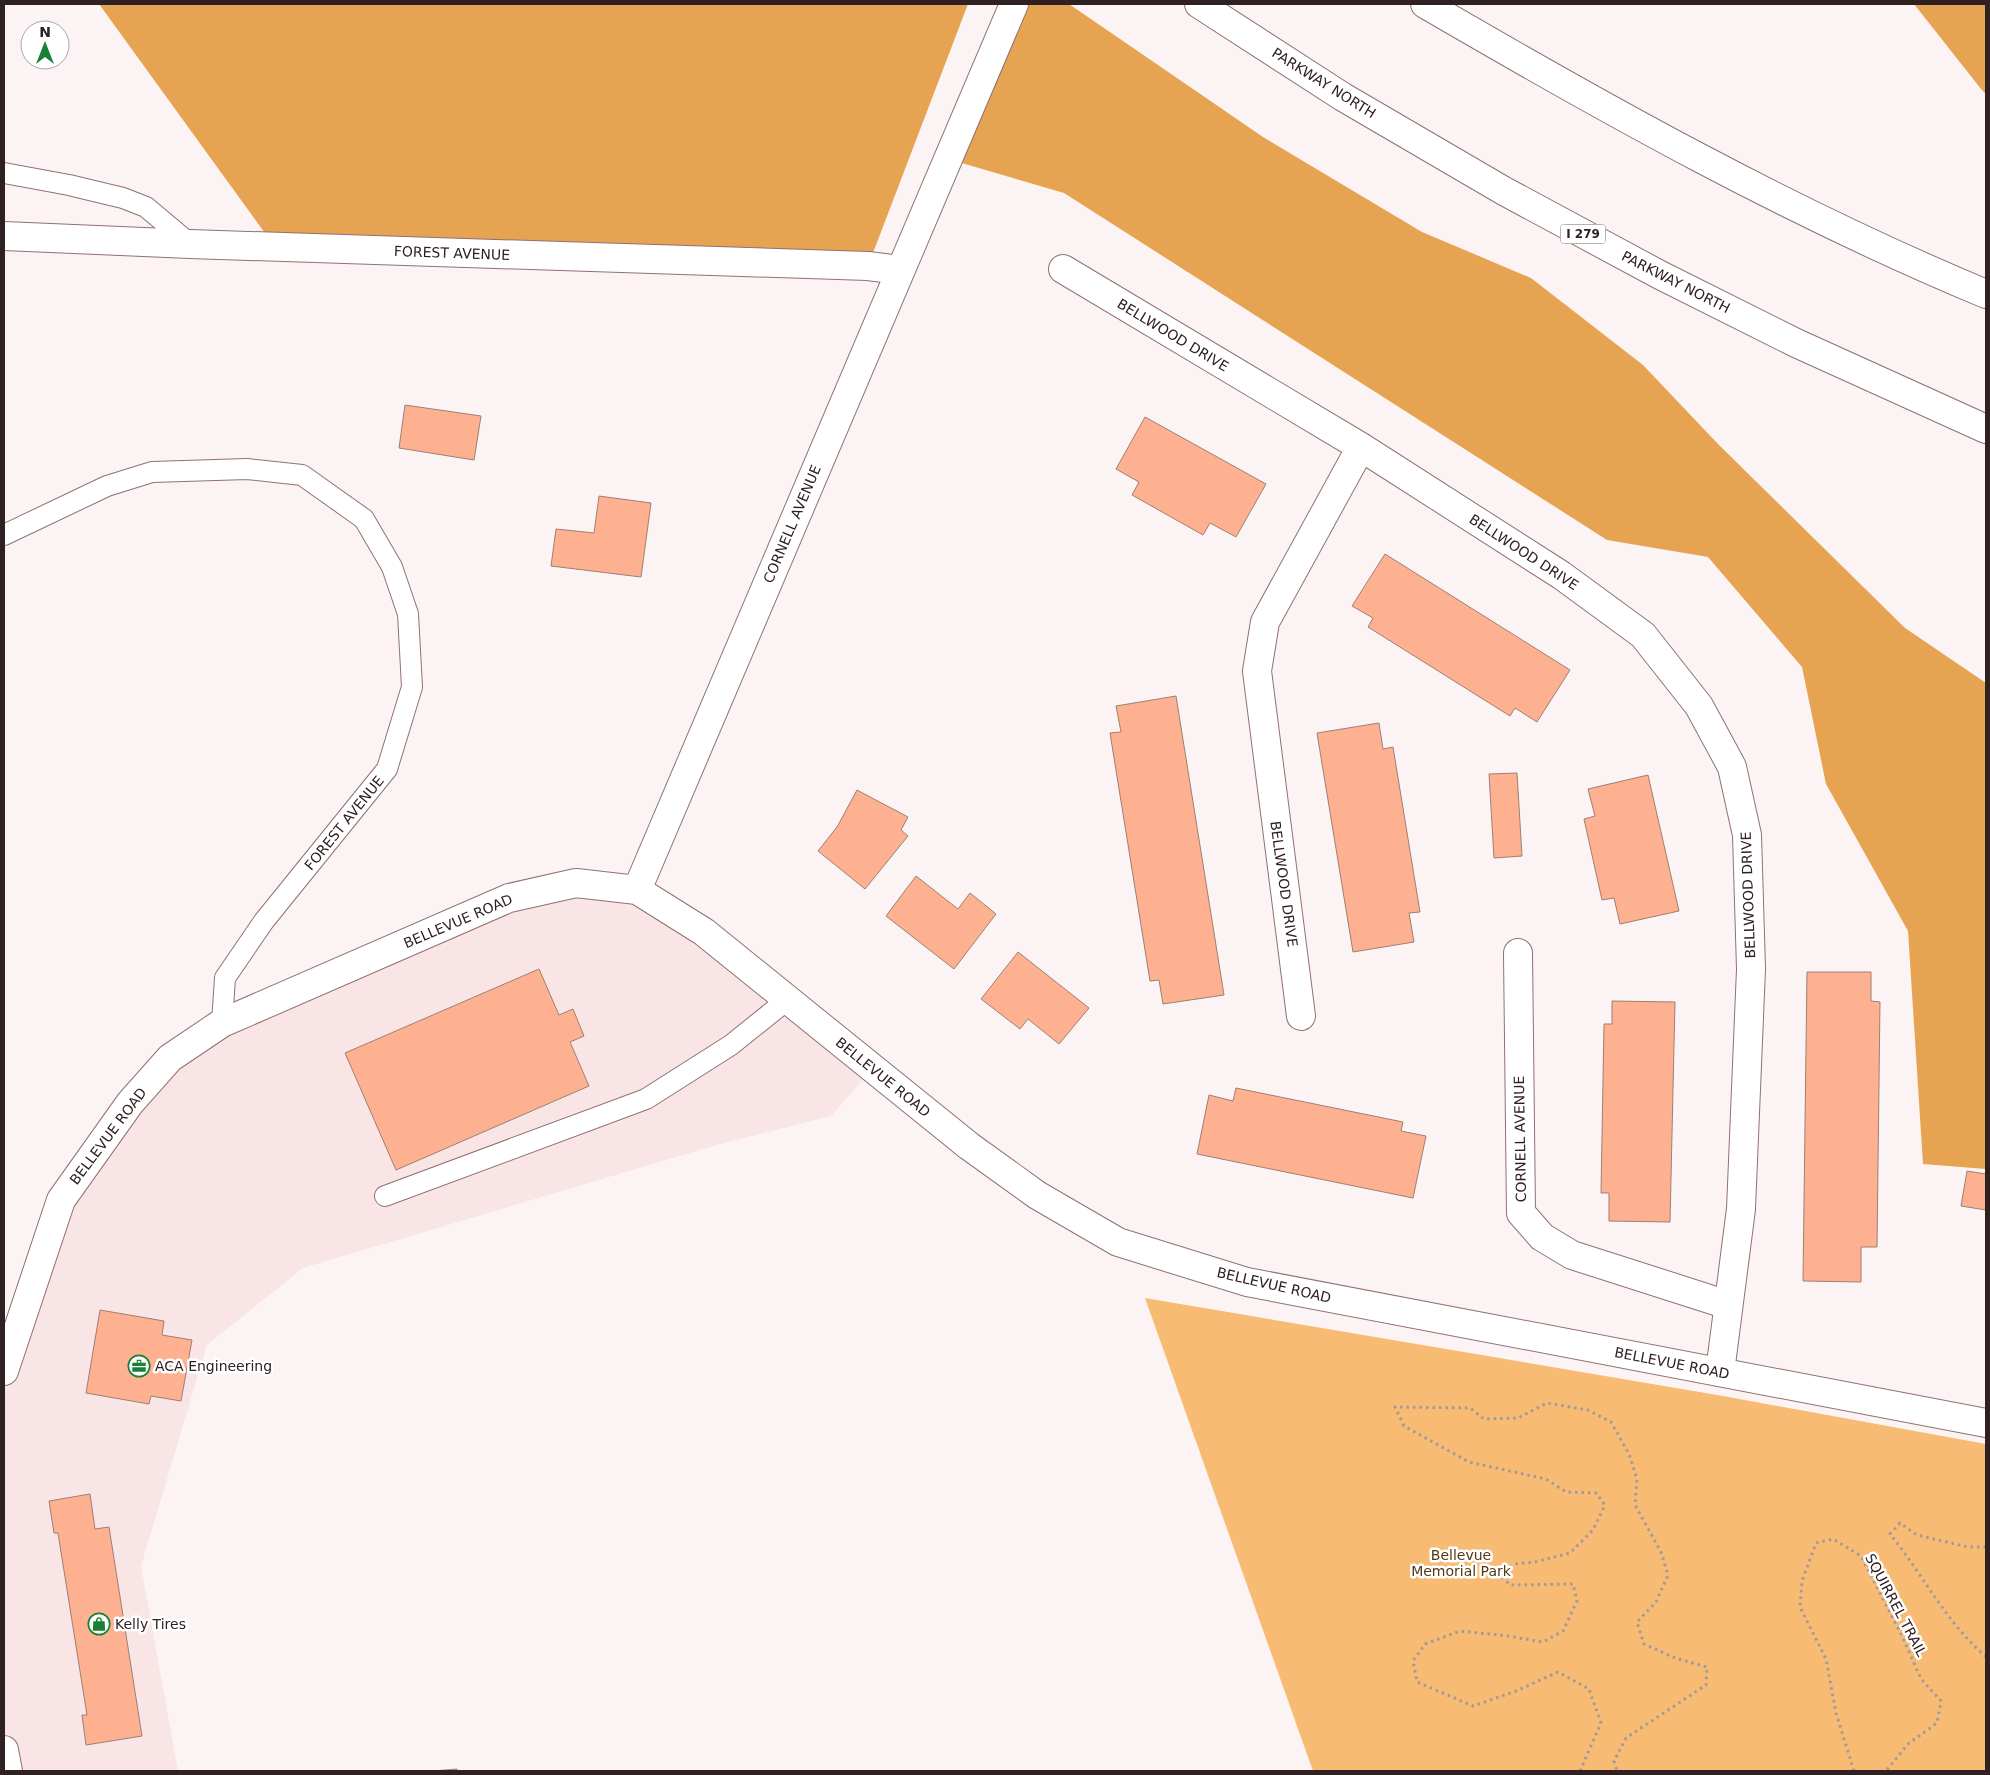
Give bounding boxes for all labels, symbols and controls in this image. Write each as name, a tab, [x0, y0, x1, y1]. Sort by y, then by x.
north arrow	[20, 20, 70, 70]
text: N	[39, 24, 51, 40]
street label: PARKWAY NORTH	[1269, 45, 1379, 121]
road number: I 279	[1560, 224, 1606, 243]
street label: FOREST AVENUE	[394, 243, 510, 263]
street label: PARKWAY NORTH	[1619, 248, 1733, 316]
street label: BELLWOOD DRIVE	[1114, 295, 1232, 375]
street label: CORNELL AVENUE	[760, 463, 824, 585]
street label: BELLWOOD DRIVE	[1466, 511, 1582, 593]
street label: FOREST AVENUE	[301, 773, 387, 873]
street label: BELLWOOD DRIVE	[1267, 820, 1301, 948]
street label: BELLWOOD DRIVE	[1738, 831, 1758, 959]
street label: BELLEVUE ROAD	[401, 891, 515, 951]
street label: BELLEVUE ROAD	[833, 1034, 933, 1120]
street label: CORNELL AVENUE	[1511, 1076, 1529, 1202]
street label: BELLEVUE ROAD	[66, 1085, 150, 1187]
street label: BELLEVUE ROAD	[1215, 1264, 1333, 1306]
street label: BELLEVUE ROAD	[1613, 1344, 1731, 1382]
office icon: ACA Engineering	[127, 1354, 151, 1378]
place label: ACA Engineering	[155, 1358, 272, 1374]
park label: Bellevue Memorial Park	[1411, 1547, 1512, 1579]
street label: SQUIRREL TRAIL	[1862, 1551, 1930, 1659]
shop icon: Kelly Tires	[87, 1612, 111, 1636]
place label: Kelly Tires	[115, 1616, 186, 1632]

